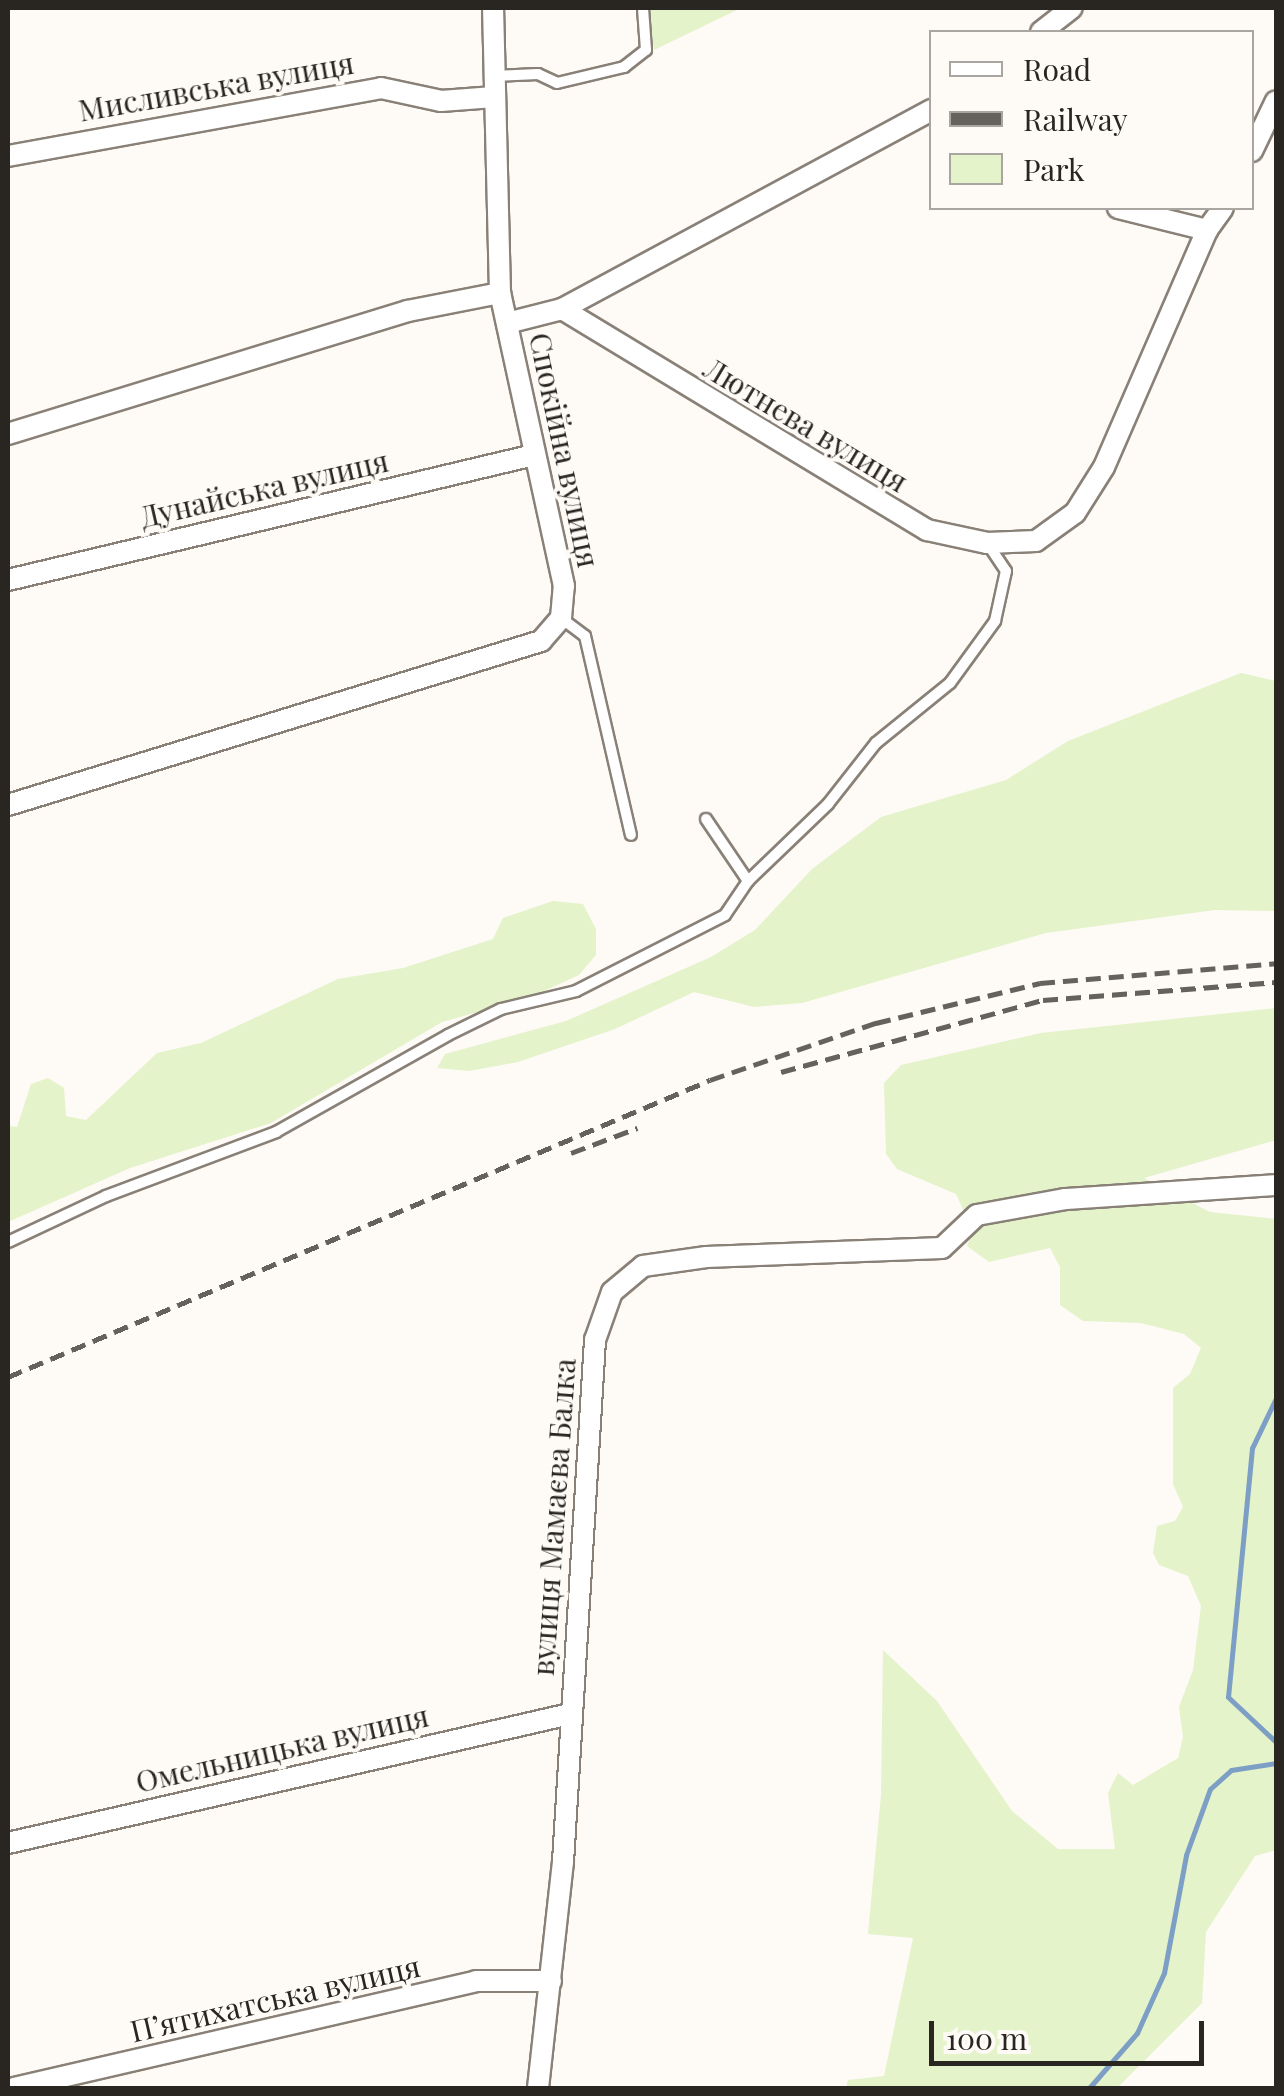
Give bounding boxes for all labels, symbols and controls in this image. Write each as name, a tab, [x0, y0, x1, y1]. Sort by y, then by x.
legend	[929, 30, 1254, 210]
street label: Мисливська вулиця	[76, 44, 356, 128]
text: Road	[1023, 49, 1091, 89]
text: Railway	[1023, 99, 1128, 139]
text: Park	[1023, 149, 1085, 189]
street label: Спокійна вулиця	[523, 329, 607, 571]
street label: Лютнева вулиця	[698, 349, 914, 499]
street label: Дунайська вулиця	[136, 442, 392, 534]
street label: вулиця Мамаєва Балка	[524, 1357, 582, 1677]
street label: Омельницька вулиця	[132, 1697, 432, 1799]
street label: Пʼятихатська вулиця	[127, 1947, 423, 2049]
scale bar	[934, 2001, 1209, 2063]
text: 100 m	[946, 2018, 1027, 2058]

